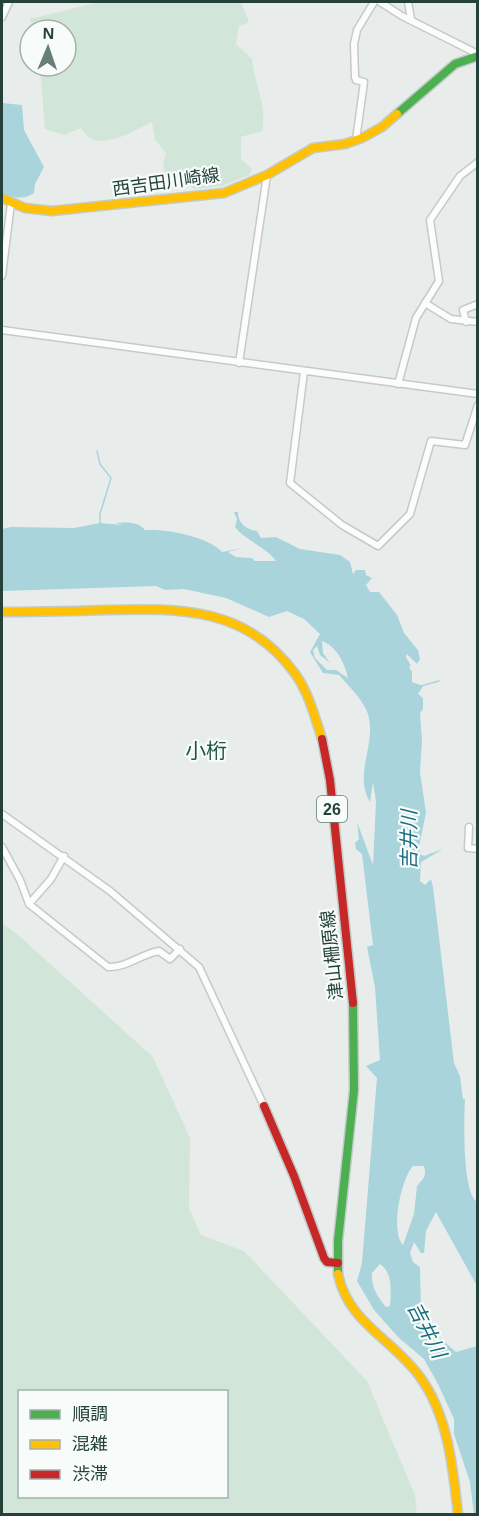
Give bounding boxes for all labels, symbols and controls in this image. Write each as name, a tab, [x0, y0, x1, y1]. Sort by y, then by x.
north arrow	[18, 18, 78, 78]
text: N	[42, 25, 55, 42]
street label: 西吉田川崎線	[111, 165, 221, 199]
district label: 小桁	[185, 739, 227, 762]
road number: 26	[317, 796, 347, 822]
water label: 吉井川	[398, 808, 420, 870]
street label: 津山柵原線	[317, 909, 347, 1001]
water label: 吉井川	[404, 1298, 451, 1364]
legend	[18, 1390, 228, 1498]
text: 順調	[72, 1404, 108, 1424]
text: 混雑	[72, 1434, 108, 1454]
text: 渋滞	[72, 1464, 108, 1484]

